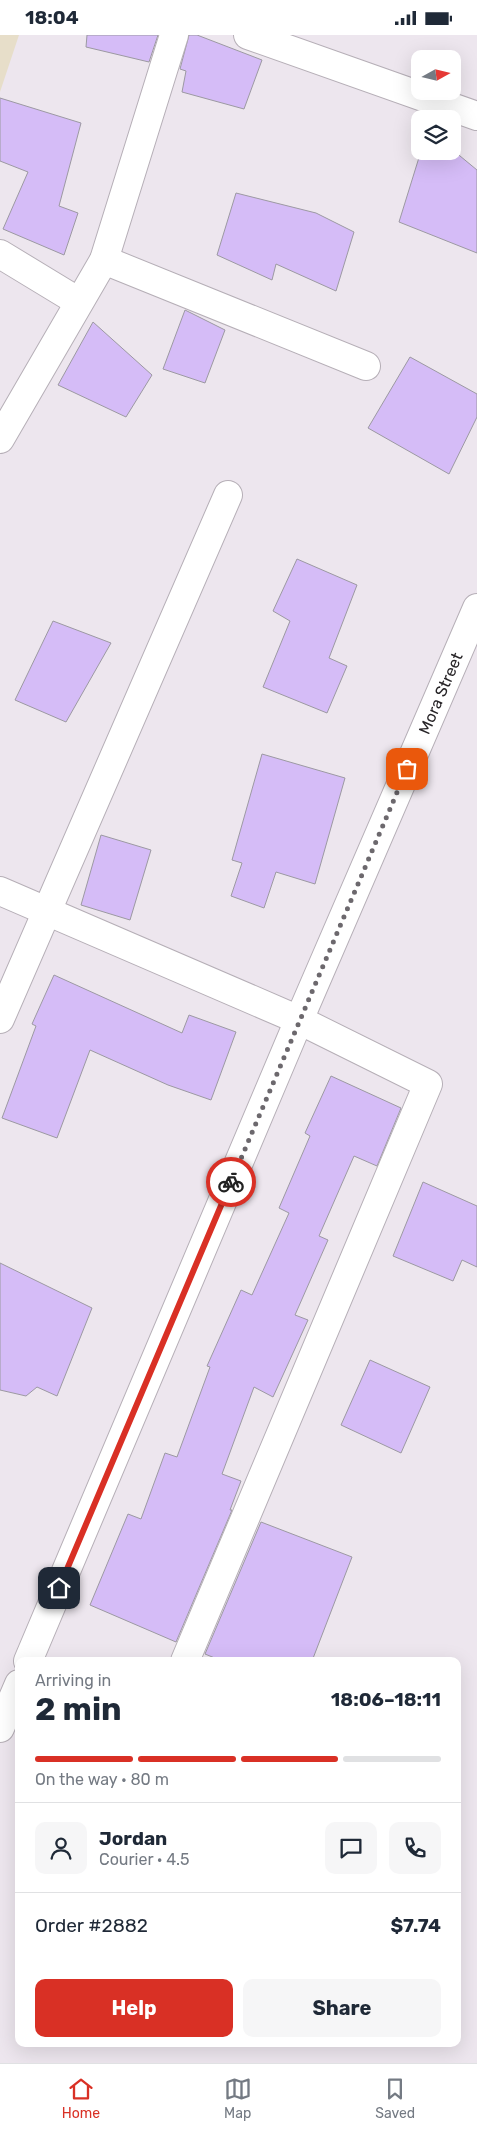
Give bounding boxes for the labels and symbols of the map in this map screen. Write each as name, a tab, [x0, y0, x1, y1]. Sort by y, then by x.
north arrow	[411, 50, 461, 100]
street label: Mora Street	[415, 650, 467, 737]
pin	[386, 748, 428, 790]
courier	[206, 1157, 256, 1207]
pin	[38, 1567, 80, 1609]

